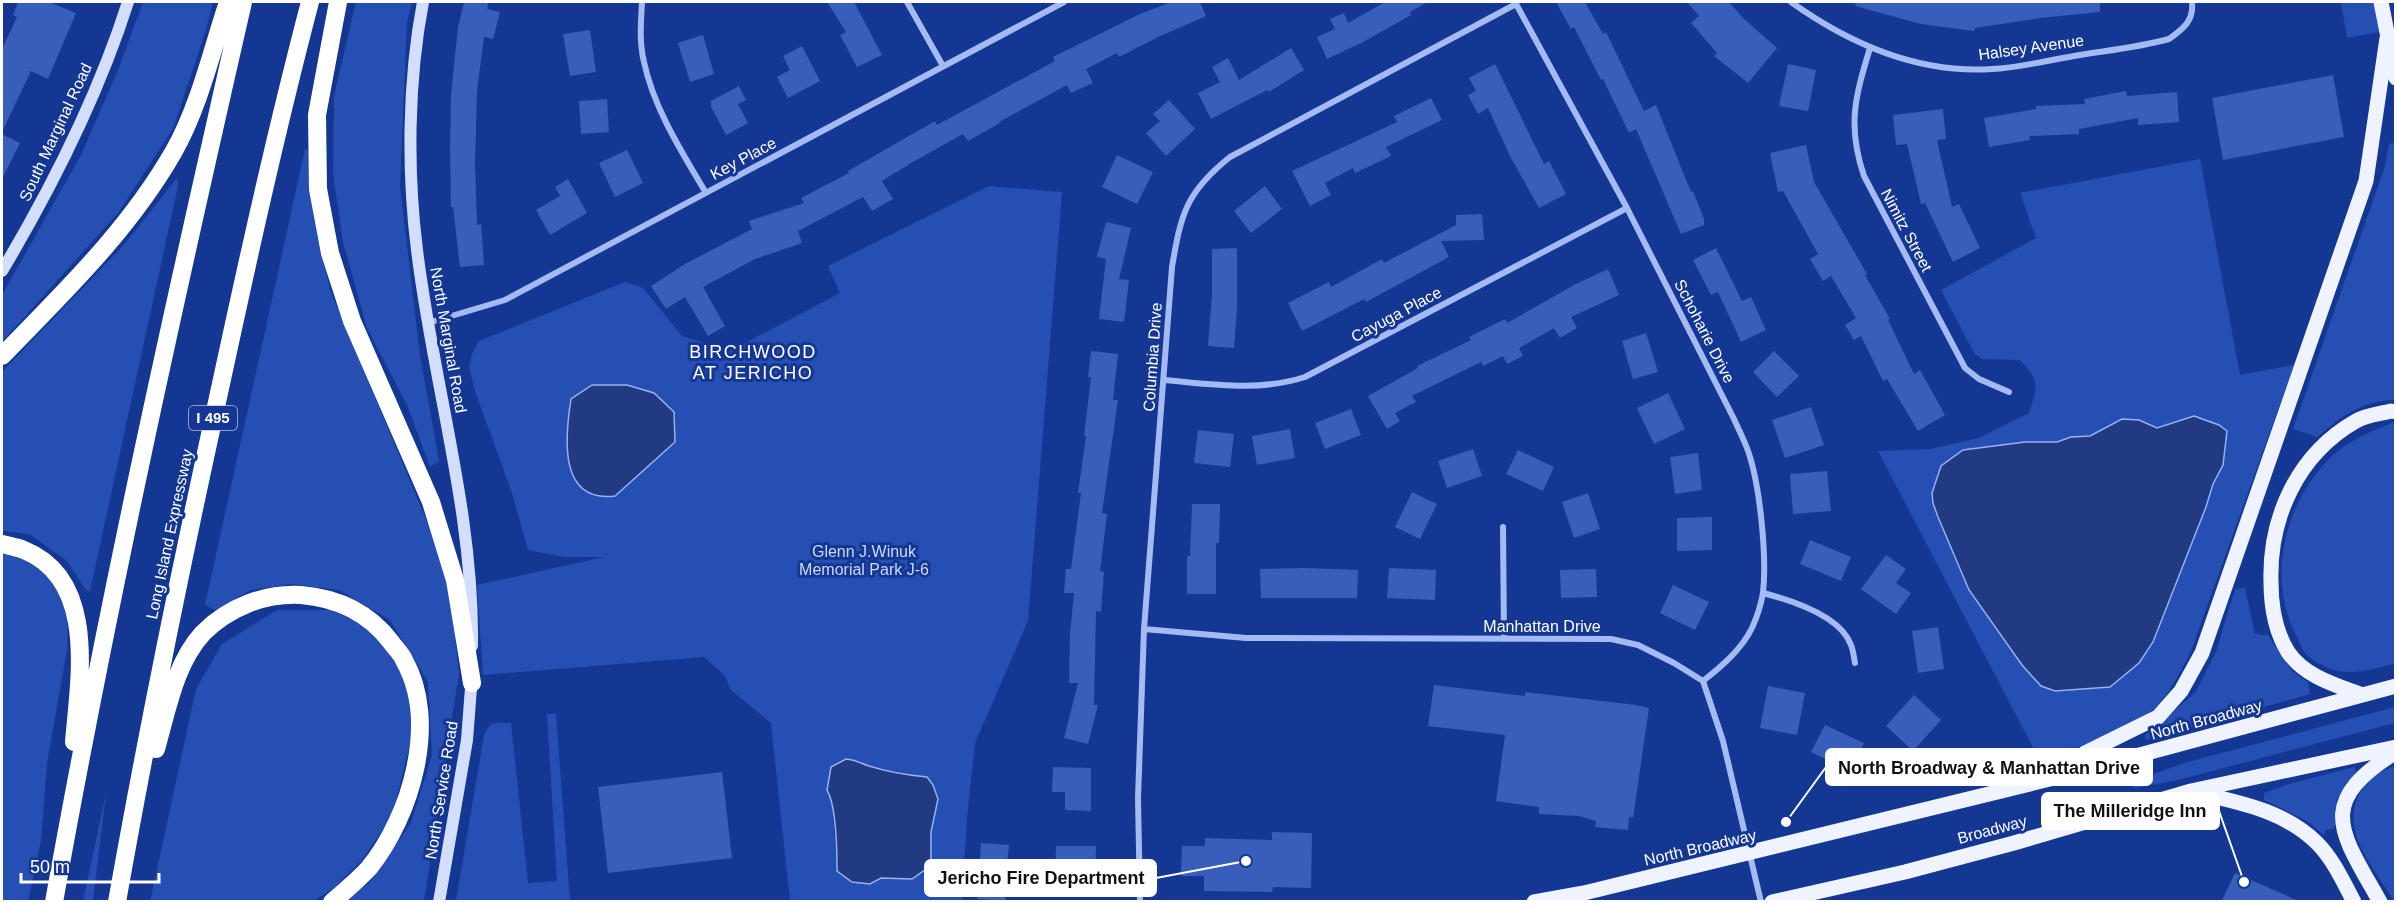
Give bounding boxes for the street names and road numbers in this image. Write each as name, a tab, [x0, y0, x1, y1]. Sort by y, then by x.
street label: Halsey Avenue	[1977, 32, 2085, 63]
street label: South Marginal Road	[16, 61, 95, 204]
street label: Key Place	[707, 134, 779, 183]
street label: Nimitz Street	[1878, 186, 1936, 275]
street label: North Marginal Road	[427, 266, 470, 414]
street label: Schoharie Drive	[1671, 277, 1738, 386]
street label: Cayuga Place	[1348, 284, 1444, 345]
street label: Columbia Drive	[1140, 302, 1165, 412]
road number: I 495	[189, 406, 237, 430]
street label: Long Island Expressway	[143, 448, 196, 621]
street label: Manhattan Drive	[1483, 618, 1601, 635]
street label: North Broadway	[2149, 696, 2264, 743]
street label: North Service Road	[422, 720, 461, 860]
street label: Broadway	[1956, 812, 2029, 847]
street label: North Broadway	[1642, 826, 1758, 869]

